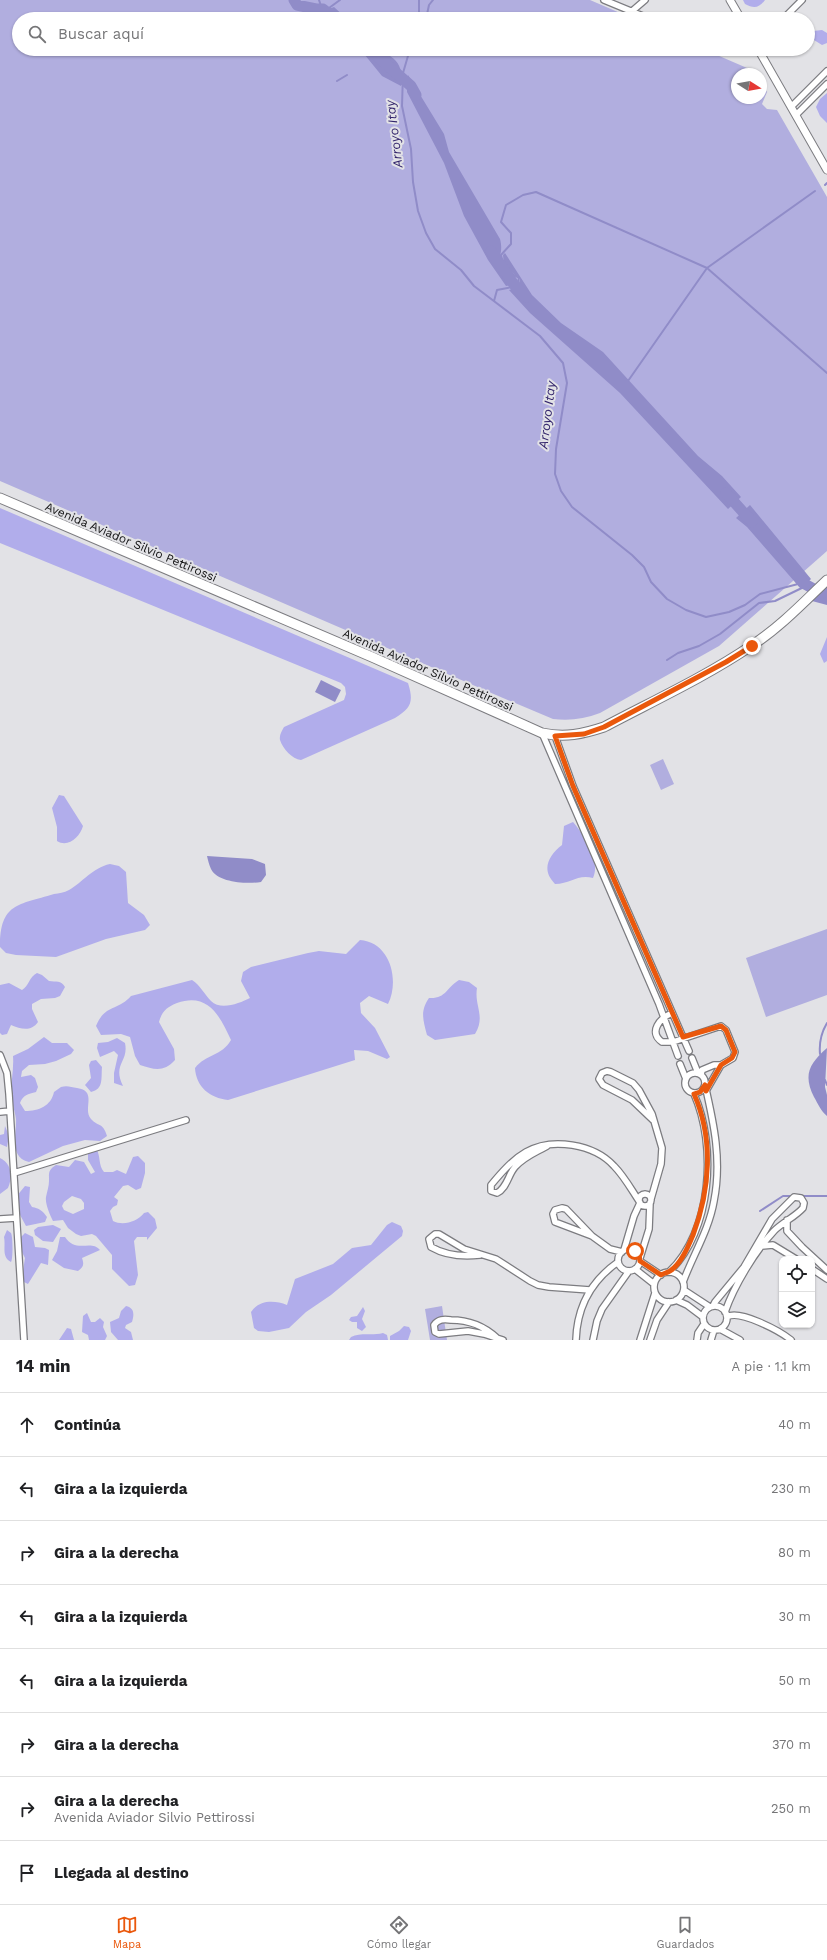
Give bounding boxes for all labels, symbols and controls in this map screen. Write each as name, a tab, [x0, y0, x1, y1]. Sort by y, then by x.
search box	[12, 12, 815, 56]
icon: search	[26, 23, 48, 45]
text: Buscar aquí	[58, 25, 144, 43]
north arrow	[731, 68, 767, 104]
water label: Arroyo Itay	[382, 98, 406, 170]
water label: Arroyo Itay	[535, 379, 559, 451]
street label: Avenida Aviador Silvio Pettirossi	[43, 499, 219, 585]
street label: Avenida Aviador Silvio Pettirossi	[341, 626, 515, 714]
route end	[743, 637, 761, 655]
route start	[626, 1242, 644, 1260]
map controls	[779, 1256, 815, 1328]
button: locate	[779, 1256, 815, 1292]
button: layers	[779, 1292, 815, 1328]
text: 14 min	[16, 1356, 71, 1376]
text: A pie · 1.1 km	[732, 1359, 811, 1374]
icon: ahead	[16, 1414, 38, 1436]
text: Continúa	[54, 1416, 121, 1434]
text: 40 m	[778, 1417, 811, 1432]
icon: left	[16, 1478, 38, 1500]
text: Gira a la izquierda	[54, 1480, 187, 1498]
text: 230 m	[771, 1481, 811, 1496]
icon: right	[16, 1542, 38, 1564]
text: Gira a la derecha	[54, 1544, 179, 1562]
text: 80 m	[778, 1545, 811, 1560]
icon: left	[16, 1606, 38, 1628]
text: Gira a la izquierda	[54, 1608, 187, 1626]
text: 30 m	[779, 1609, 811, 1624]
icon: left	[16, 1670, 38, 1692]
text: Gira a la izquierda	[54, 1672, 187, 1690]
text: 50 m	[779, 1673, 811, 1688]
icon: right	[16, 1734, 38, 1756]
text: Gira a la derecha	[54, 1736, 179, 1754]
text: 370 m	[772, 1737, 811, 1752]
text: Gira a la derecha	[54, 1792, 179, 1810]
icon: right	[16, 1798, 38, 1820]
text: 250 m	[771, 1801, 811, 1816]
text: Avenida Aviador Silvio Pettirossi	[54, 1810, 255, 1825]
icon: arrive	[16, 1862, 38, 1884]
text: Llegada al destino	[54, 1864, 189, 1882]
tab: Mapa	[113, 1914, 141, 1951]
tab: Cómo llegar	[367, 1914, 431, 1951]
tab: Guardados	[657, 1914, 714, 1951]

